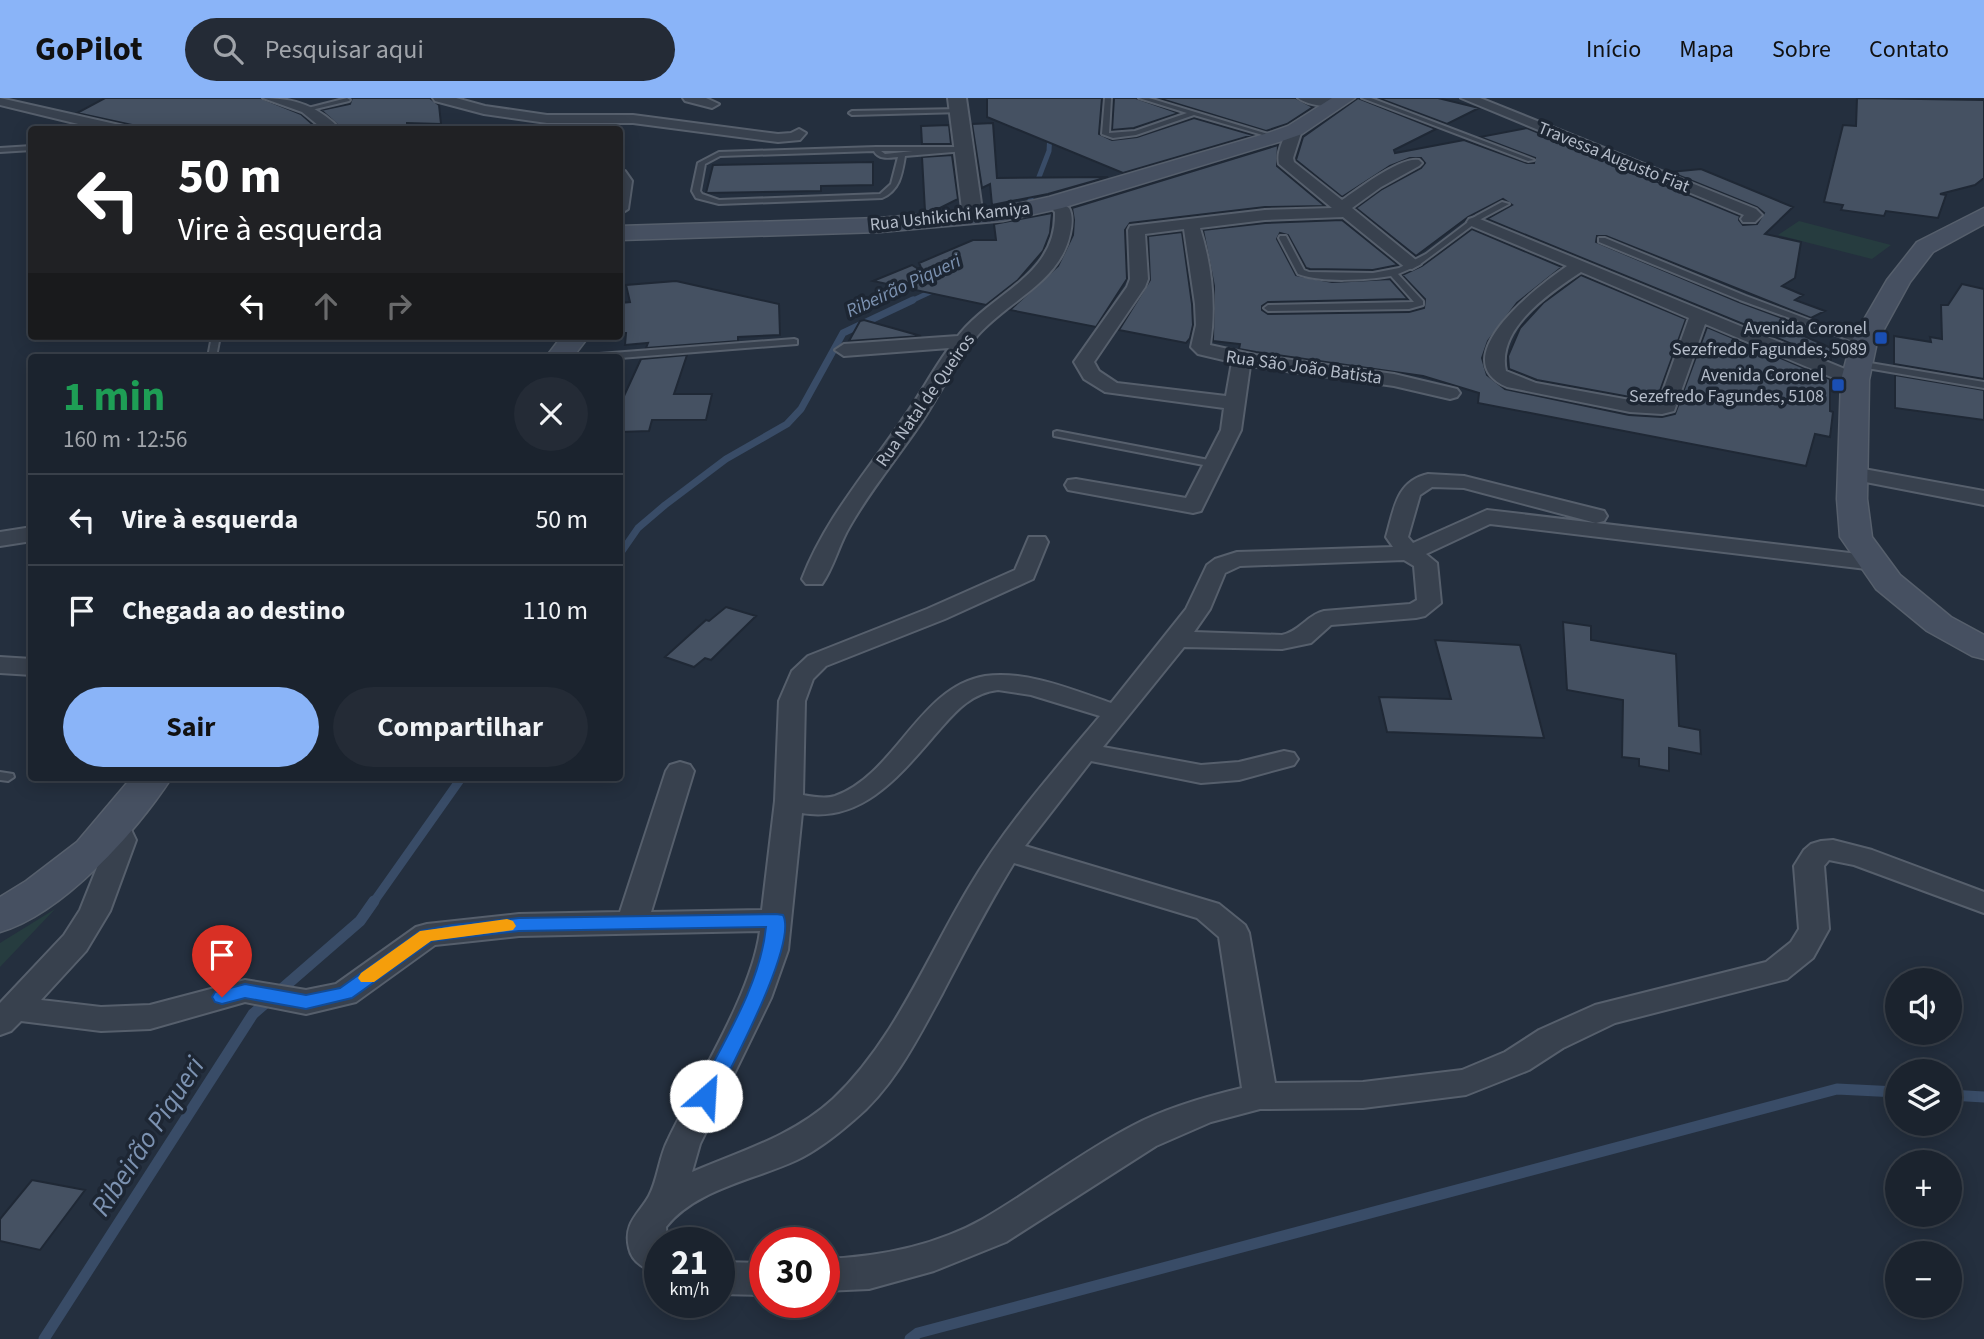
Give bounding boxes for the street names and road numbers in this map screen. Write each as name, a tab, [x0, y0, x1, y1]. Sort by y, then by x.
street label: Travessa Augusto Fiat	[1534, 116, 1693, 199]
street label: Rua Ushikichi Kamiya	[869, 196, 1032, 237]
street label: Rua Natal de Queiros	[870, 329, 981, 472]
street label: Rua São João Batista	[1224, 344, 1383, 391]

